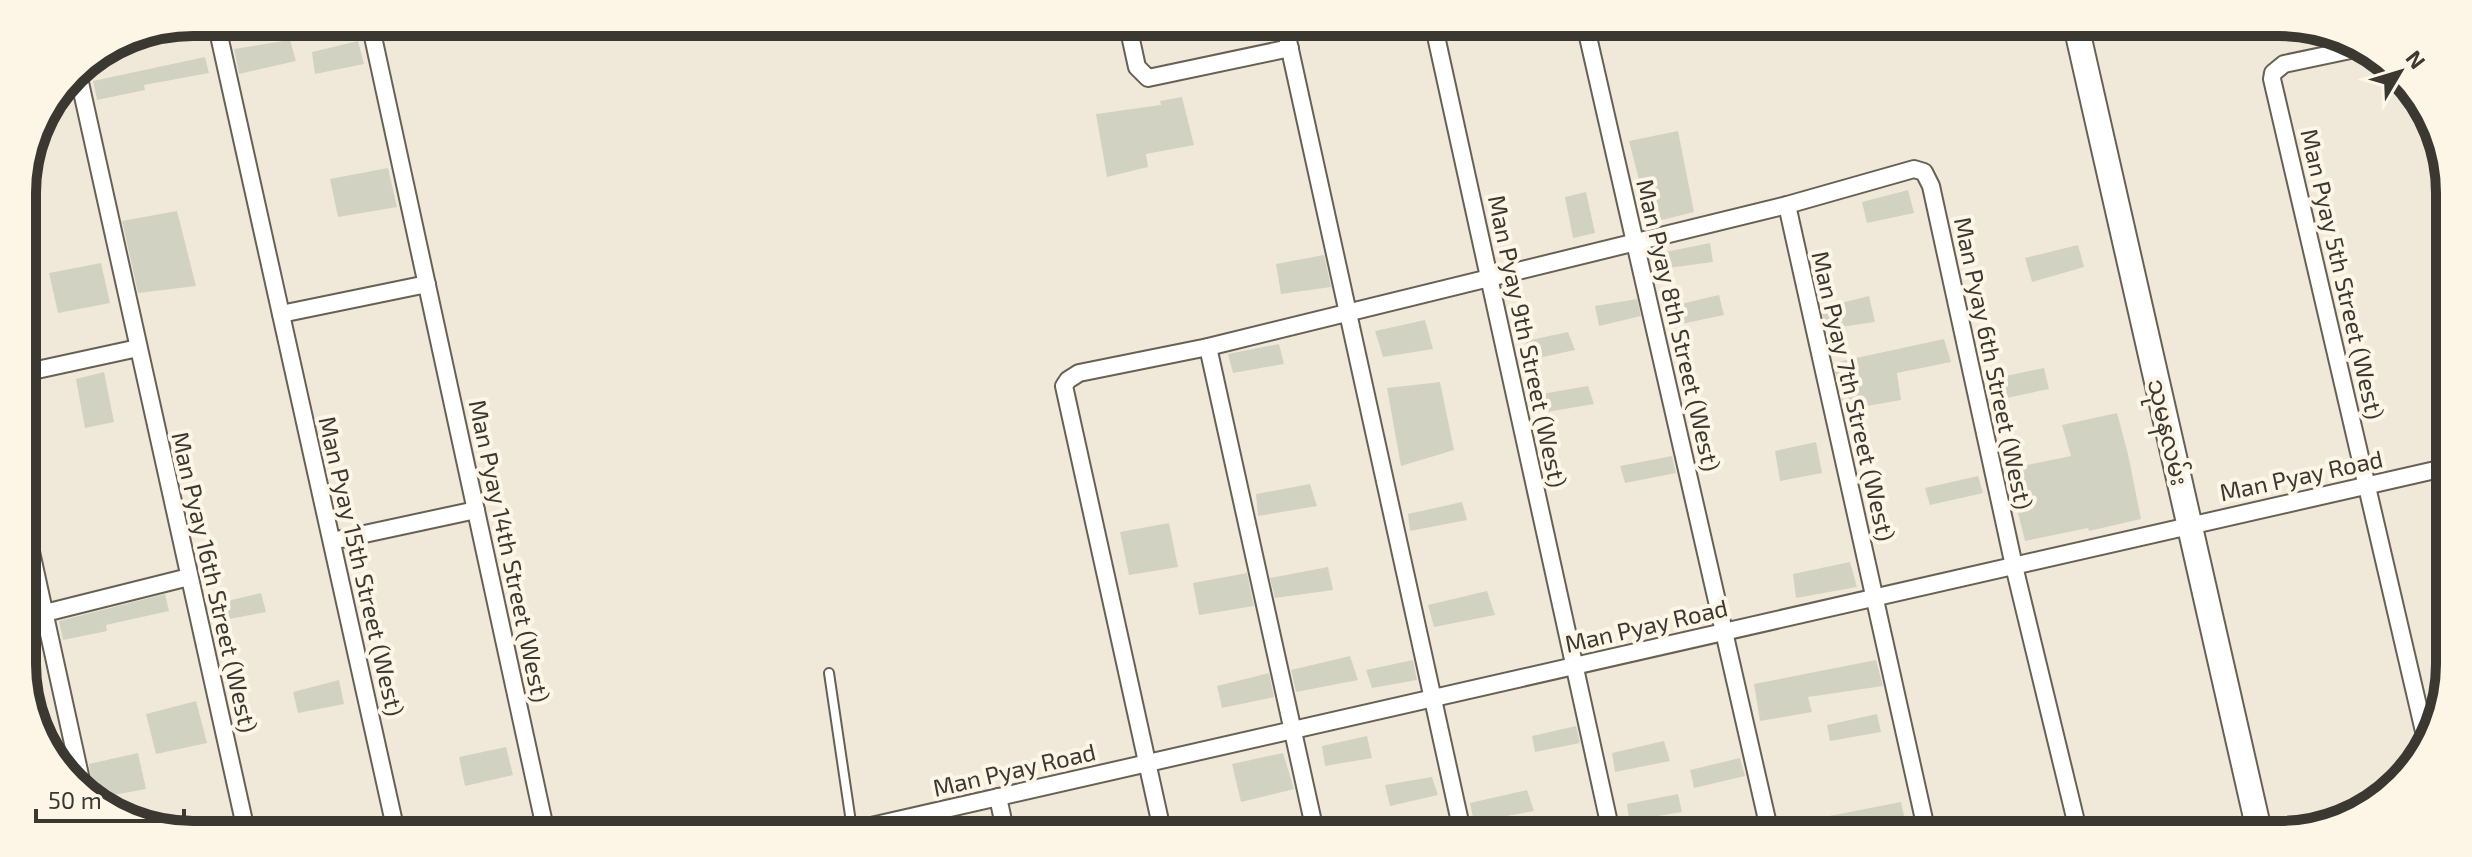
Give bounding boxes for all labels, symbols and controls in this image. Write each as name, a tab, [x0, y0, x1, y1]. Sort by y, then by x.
north arrow	[2360, 32, 2440, 112]
text: N	[2401, 45, 2432, 73]
street label: Man Pyay 5th Street (West)	[2295, 126, 2391, 422]
street label: Man Pyay 8th Street (West)	[1631, 176, 1727, 474]
street label: Man Pyay 9th Street (West)	[1483, 192, 1573, 490]
street label: Man Pyay 6th Street (West)	[1949, 214, 2039, 512]
street label: Man Pyay 7th Street (West)	[1806, 248, 1902, 544]
street label: သုမနလမ်း	[2137, 376, 2195, 489]
street label: Man Pyay 14th Street (West)	[464, 397, 556, 705]
street label: Man Pyay 15th Street (West)	[313, 413, 411, 719]
street label: Man Pyay 16th Street (West)	[166, 429, 264, 735]
street label: Man Pyay Road	[2217, 444, 2385, 506]
street label: Man Pyay Road	[1562, 592, 1730, 658]
street label: Man Pyay Road	[930, 736, 1098, 802]
scale bar	[36, 773, 184, 823]
text: 50 m	[48, 785, 102, 814]

